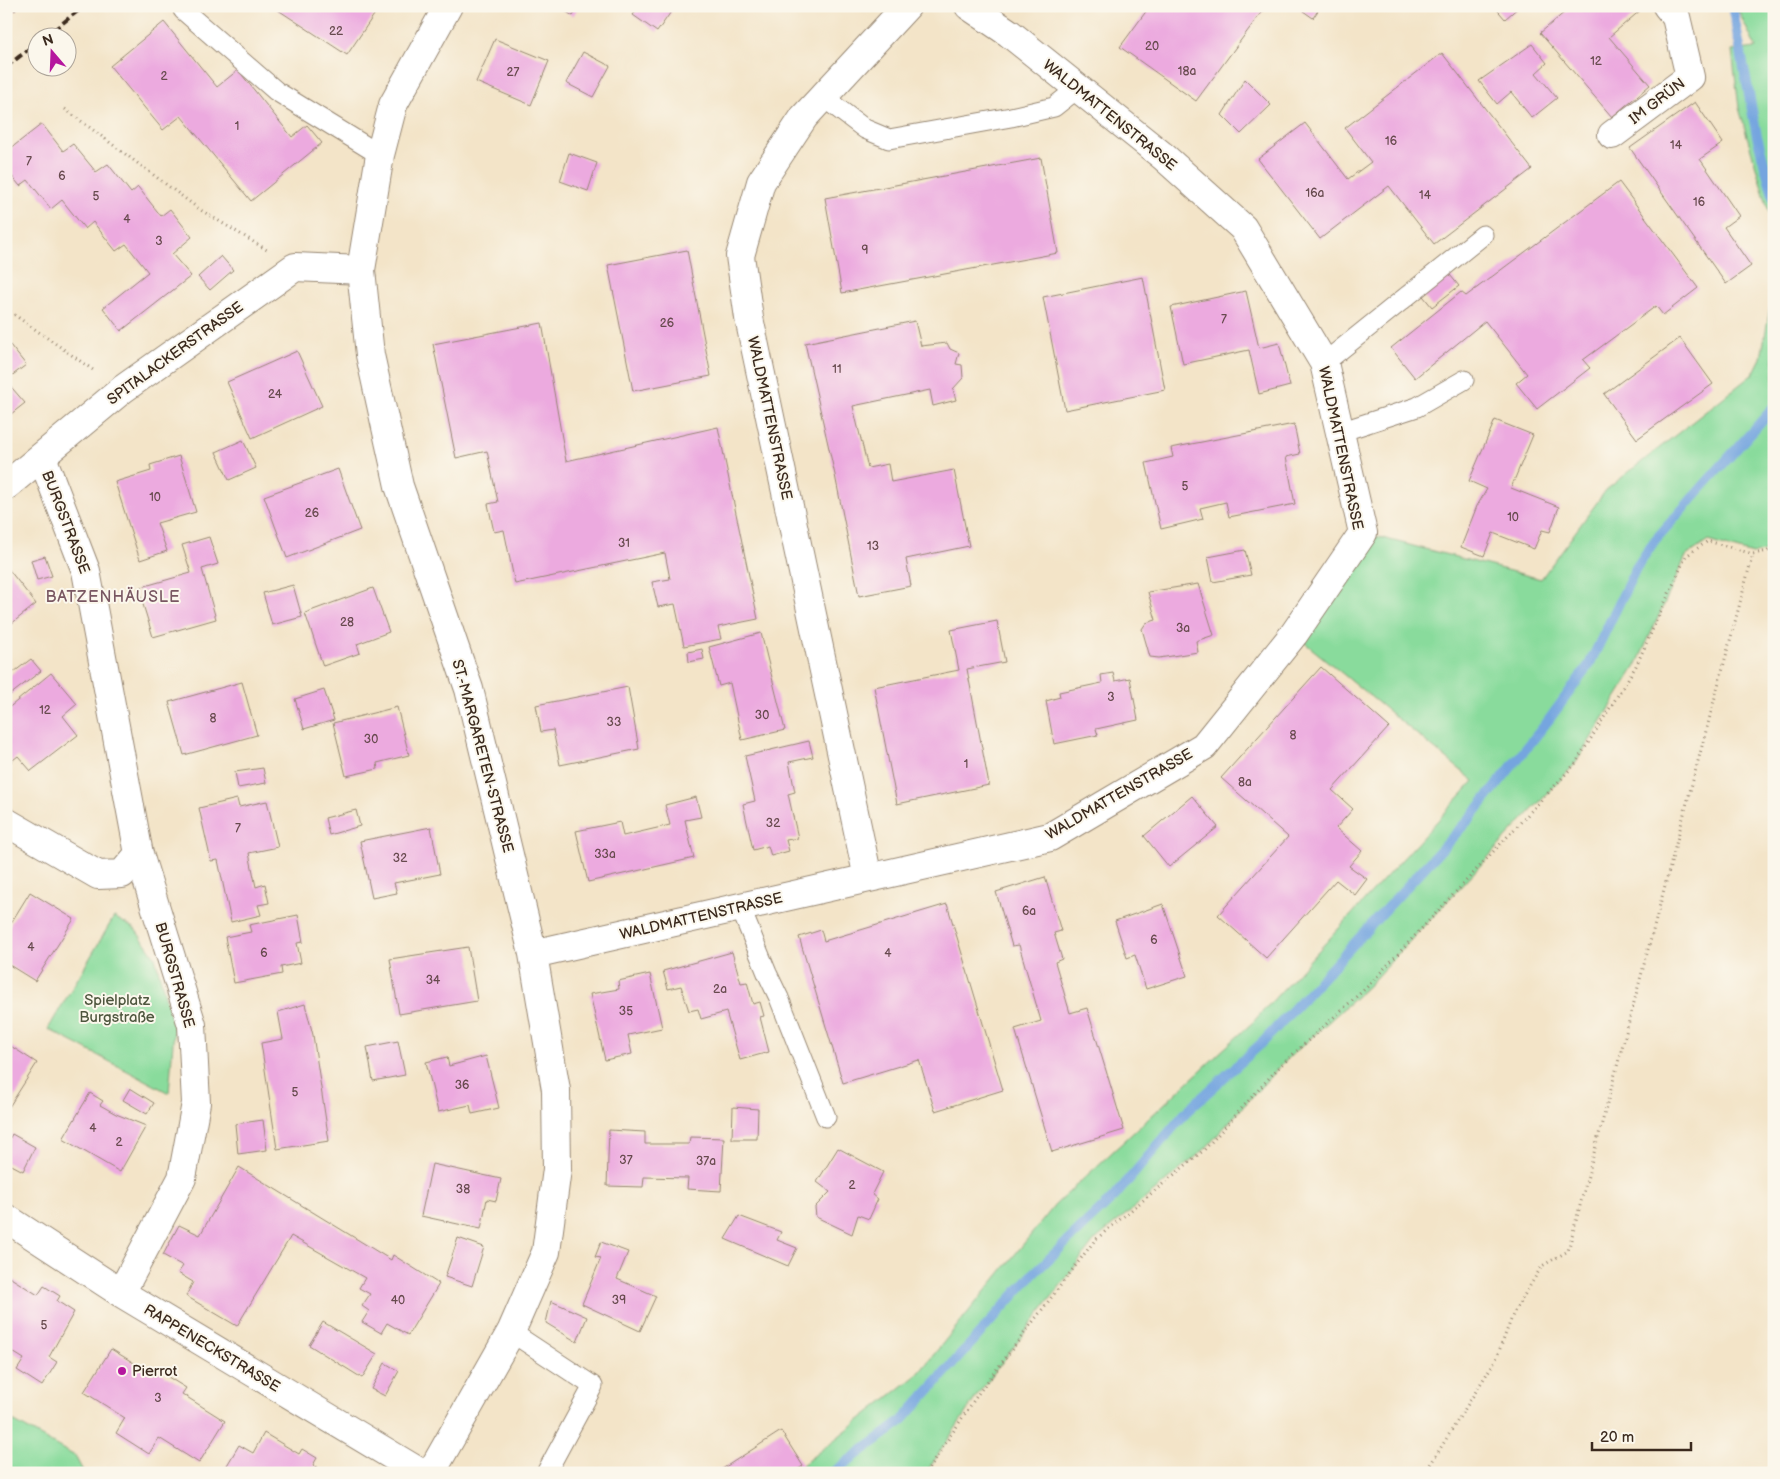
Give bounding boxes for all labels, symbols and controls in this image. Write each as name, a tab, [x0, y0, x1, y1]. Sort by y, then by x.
house number: 22	[329, 24, 343, 39]
north arrow	[28, 28, 78, 78]
text: N	[40, 30, 56, 50]
house number: 20	[1145, 39, 1159, 54]
house number: 12	[1590, 54, 1602, 69]
street label: WALDMATTENSTRASSE	[1039, 56, 1181, 175]
house number: 18a	[1178, 64, 1196, 79]
house number: 27	[507, 65, 520, 80]
house number: 2	[160, 69, 168, 84]
street label: IM GRÜN	[1625, 74, 1689, 129]
house number: 1	[235, 119, 239, 134]
house number: 16	[1385, 134, 1397, 149]
house number: 14	[1670, 138, 1683, 153]
house number: 7	[26, 154, 32, 169]
house number: 6	[58, 169, 66, 184]
house number: 16a	[1306, 186, 1325, 201]
house number: 14	[1419, 188, 1432, 203]
house number: 5	[93, 189, 100, 204]
house number: 16	[1693, 195, 1705, 210]
house number: 4	[123, 212, 131, 227]
house number: 3	[155, 234, 163, 249]
house number: 9	[862, 243, 869, 258]
street label: SPITALACKERSTRASSE	[103, 298, 247, 409]
house number: 7	[1221, 312, 1227, 327]
house number: 26	[660, 316, 674, 331]
street label: WALDMATTENSTRASSE	[743, 335, 796, 502]
house number: 11	[832, 362, 842, 377]
street label: WALDMATTENSTRASSE	[1314, 365, 1367, 532]
house number: 24	[268, 387, 283, 402]
street label: BURGSTRASSE	[37, 468, 94, 577]
house number: 5	[1182, 479, 1189, 494]
house number: 10	[149, 490, 161, 505]
house number: 26	[305, 506, 319, 521]
house number: 10	[1507, 510, 1519, 525]
house number: 31	[618, 536, 630, 551]
house number: 13	[867, 539, 879, 554]
district label: BATZENHÄUSLE	[45, 586, 181, 607]
house number: 28	[340, 615, 354, 630]
house number: 3a	[1176, 621, 1190, 636]
street label: ST.-MARGARETEN-STRASSE	[448, 657, 518, 855]
house number: 3	[1107, 690, 1115, 705]
house number: 12	[39, 703, 51, 718]
house number: 30	[755, 708, 769, 723]
house number: 8	[210, 711, 217, 726]
house number: 33	[607, 715, 621, 730]
house number: 8	[1290, 728, 1297, 743]
house number: 30	[364, 732, 378, 747]
street label: WALDMATTENSTRASSE	[1042, 744, 1196, 844]
house number: 1	[964, 757, 968, 772]
house number: 8a	[1238, 775, 1252, 790]
house number: 32	[766, 816, 780, 831]
house number: 7	[235, 821, 241, 836]
house number: 33a	[594, 847, 616, 862]
house number: 32	[393, 851, 407, 866]
street label: WALDMATTENSTRASSE	[618, 888, 785, 944]
house number: 6a	[1022, 904, 1036, 919]
street label: BURGSTRASSE	[150, 920, 199, 1030]
house number: 6	[1150, 933, 1158, 948]
house number: 4	[27, 940, 35, 955]
house number: 6	[260, 946, 268, 961]
house number: 4	[884, 946, 892, 961]
house number: 34	[426, 973, 441, 988]
house number: 2a	[713, 982, 727, 997]
park label: Spielplatz Burgstraße	[79, 991, 155, 1027]
house number: 35	[619, 1004, 633, 1019]
house number: 36	[455, 1078, 469, 1093]
house number: 5	[292, 1085, 299, 1100]
house number: 4	[89, 1121, 97, 1136]
house number: 2	[115, 1135, 123, 1150]
house number: 37	[619, 1153, 633, 1168]
house number: 37a	[696, 1154, 716, 1169]
house number: 2	[848, 1178, 856, 1193]
house number: 38	[456, 1182, 470, 1197]
house number: 40	[391, 1293, 405, 1308]
house number: 39	[612, 1293, 626, 1308]
street label: RAPPENECKSTRASSE	[140, 1300, 283, 1397]
house number: 5	[41, 1318, 48, 1333]
place label: Pierrot	[132, 1362, 178, 1381]
marker: Pierrot	[116, 1365, 128, 1377]
house number: 3	[154, 1391, 162, 1406]
scale bar	[1592, 1419, 1691, 1451]
text: 20 m	[1600, 1428, 1634, 1447]

